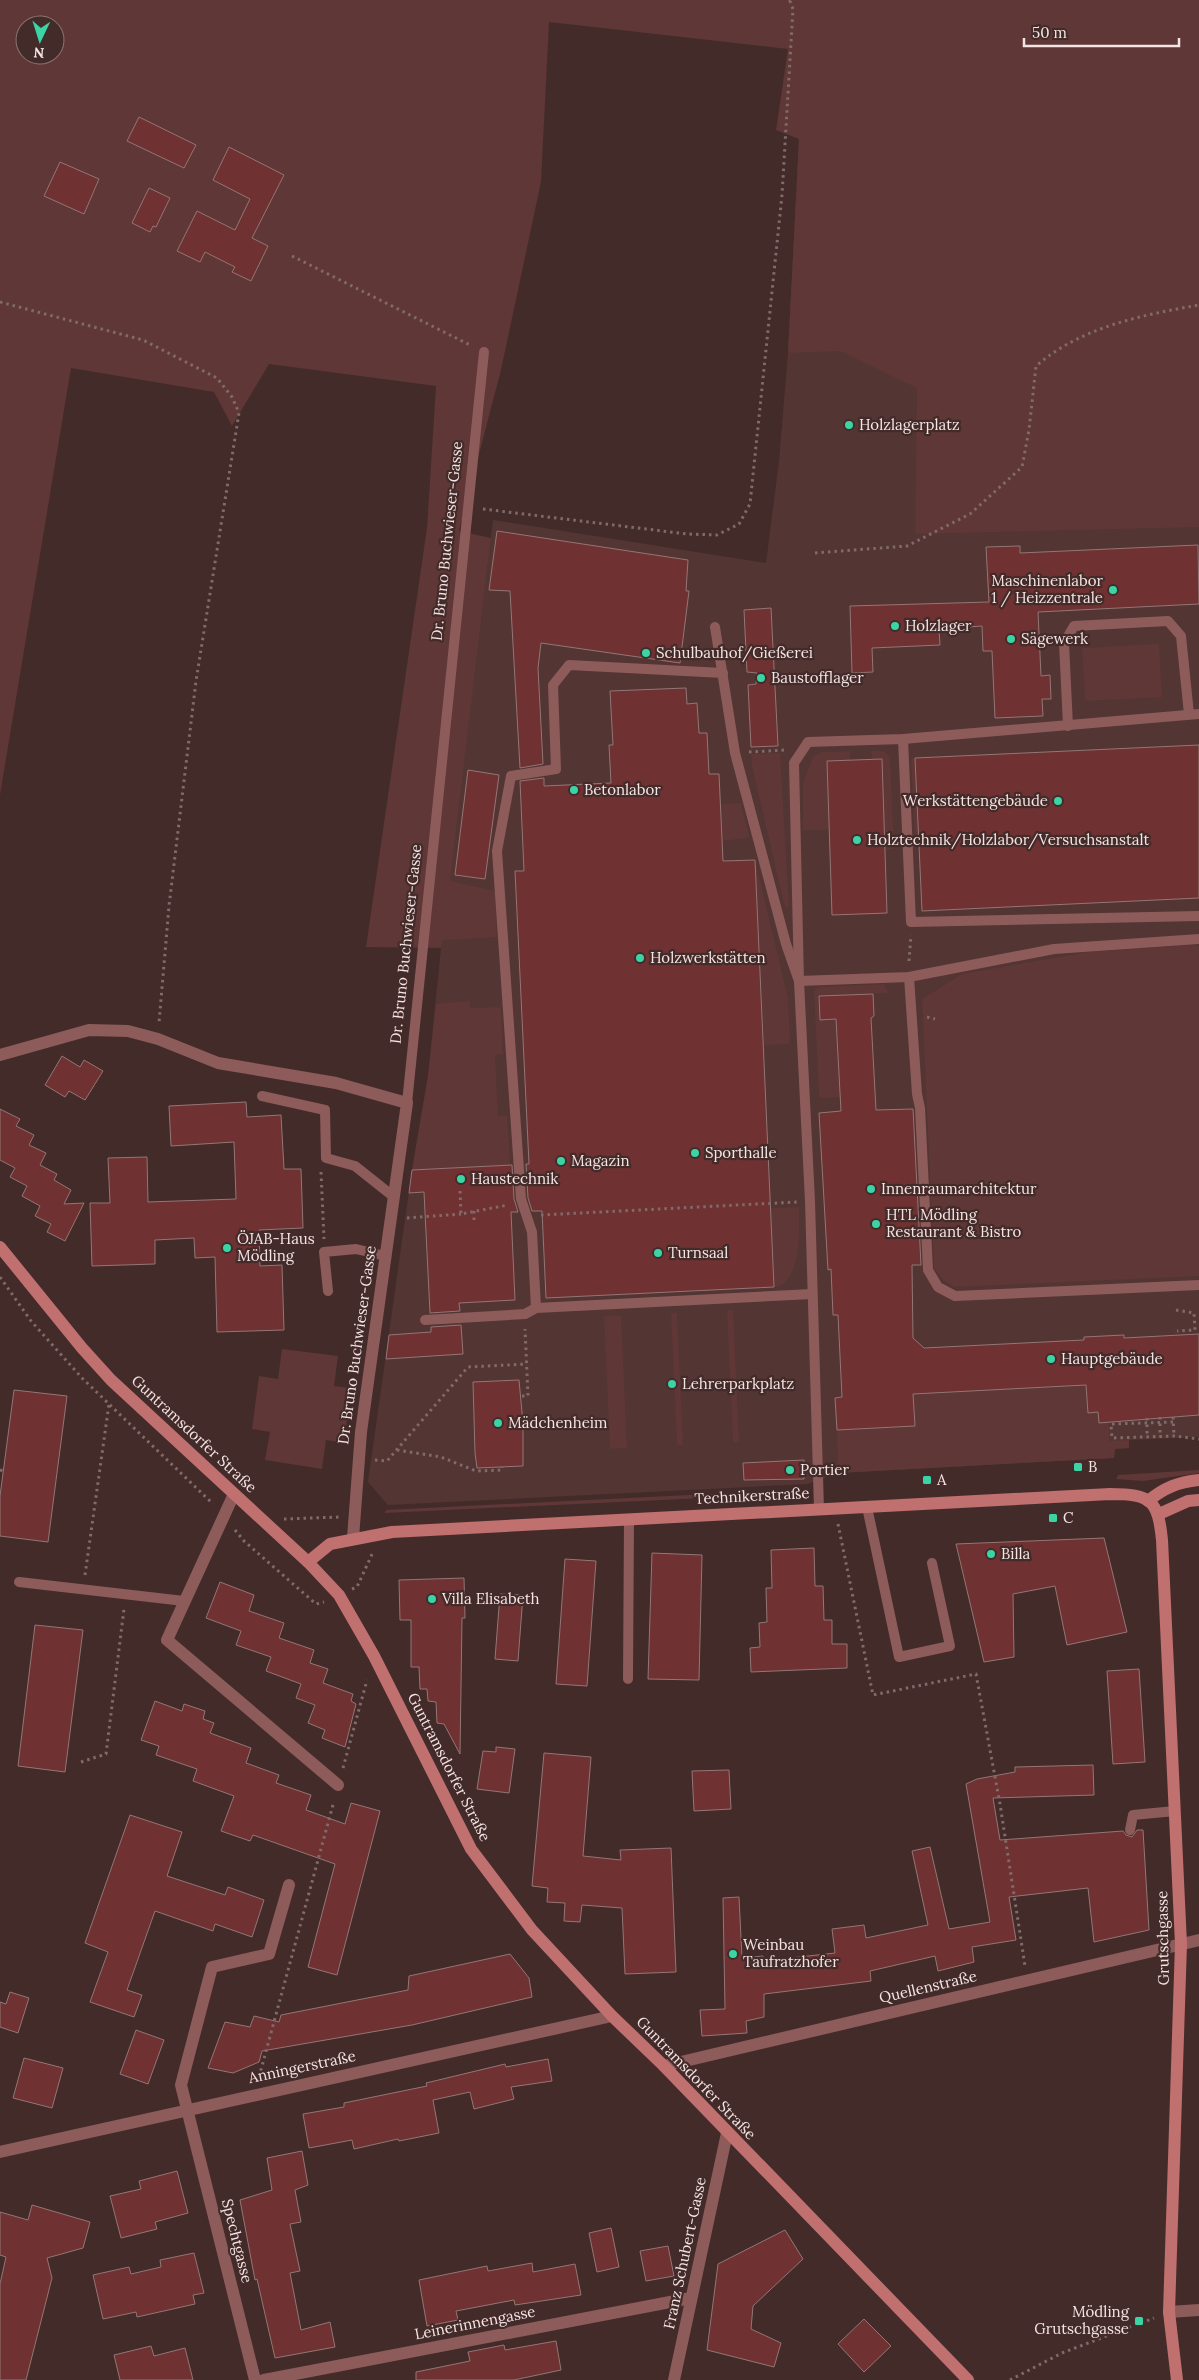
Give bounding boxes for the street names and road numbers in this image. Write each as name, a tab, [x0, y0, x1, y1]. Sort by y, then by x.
street label: Dr. Bruno Buchwieser-Gasse	[427, 440, 466, 642]
street label: Dr. Bruno Buchwieser-Gasse	[386, 843, 425, 1045]
street label: Dr. Bruno Buchwieser-Gasse	[333, 1244, 380, 1446]
street label: Guntramsdorfer Straße	[128, 1371, 261, 1497]
street label: Technikerstraße	[694, 1483, 810, 1508]
street label: Guntramsdorfer Straße	[404, 1689, 495, 1844]
street label: Grutschgasse	[1152, 1891, 1173, 1985]
street label: Quellenstraße	[877, 1966, 979, 2007]
street label: Guntramsdorfer Straße	[633, 2012, 760, 2143]
street label: Anningerstraße	[246, 2046, 357, 2087]
street label: Franz Schubert-Gasse	[659, 2175, 710, 2331]
street label: Spechtgasse	[218, 2197, 257, 2285]
street label: Leinerinnengasse	[413, 2301, 537, 2344]

